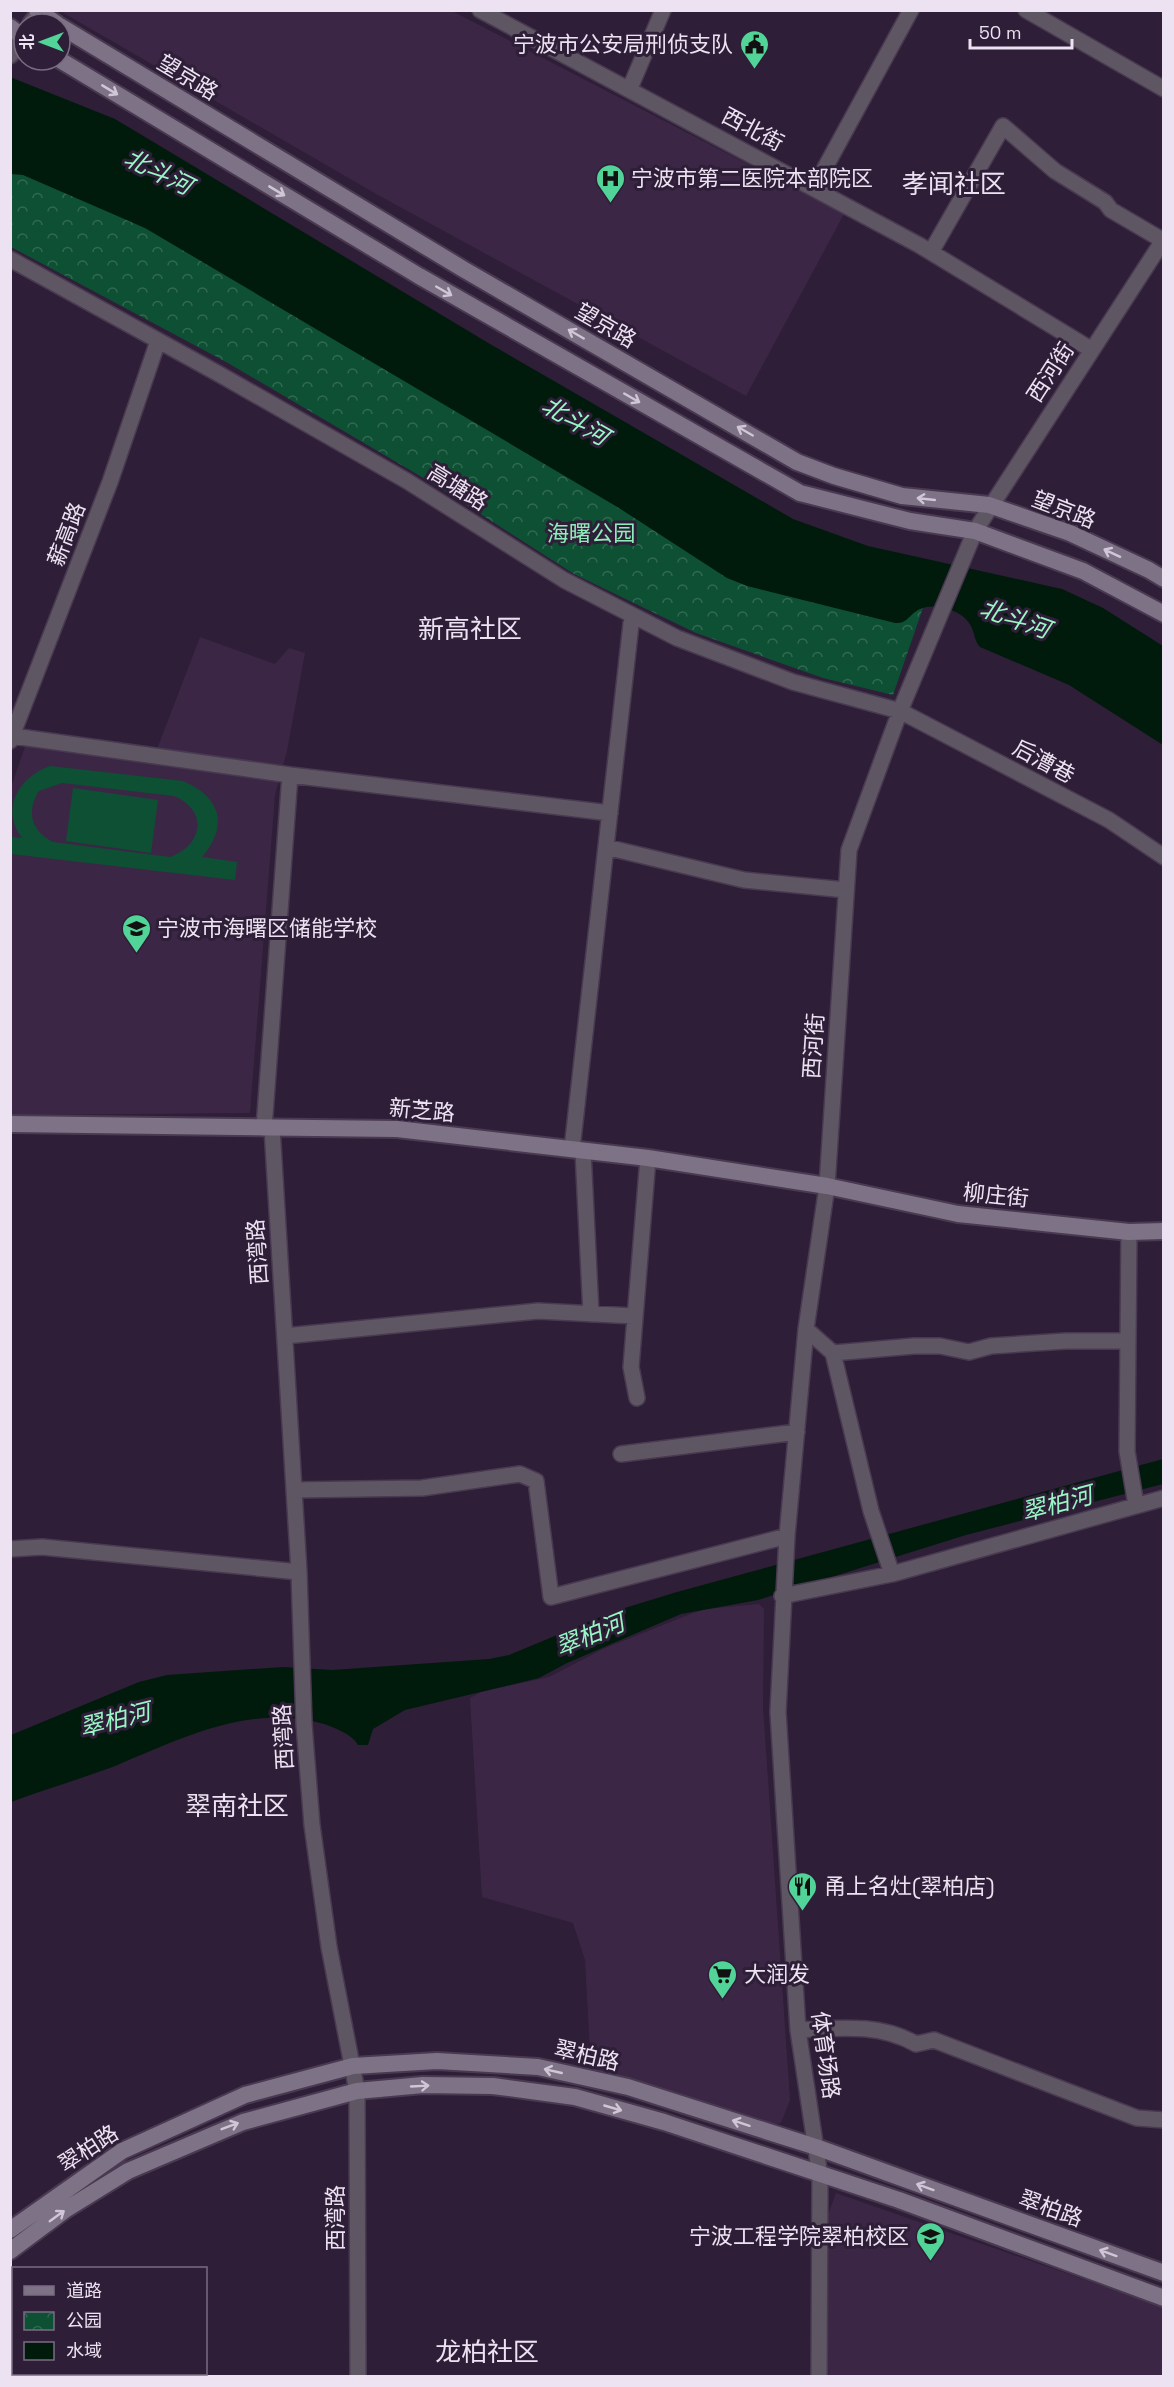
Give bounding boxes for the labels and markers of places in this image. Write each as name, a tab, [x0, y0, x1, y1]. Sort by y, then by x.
public building icon: 宁波市公安局刑侦支队	[738, 28, 770, 70]
place label: 宁波市公安局刑侦支队	[513, 30, 733, 58]
hospital icon: 宁波市第二医院本部院区	[594, 162, 626, 204]
place label: 宁波市第二医院本部院区	[631, 164, 873, 192]
school or university icon: 宁波市海曙区储能学校	[120, 912, 152, 954]
place label: 宁波市海曙区储能学校	[157, 914, 377, 942]
restaurant icon: 甬上名灶(翠柏店)	[787, 1870, 819, 1912]
place label: 甬上名灶(翠柏店)	[824, 1872, 995, 1900]
supermarket icon: 大润发	[707, 1958, 739, 2000]
place label: 大润发	[744, 1960, 810, 1988]
school or university icon: 宁波工程学院翠柏校区	[914, 2220, 946, 2262]
place label: 宁波工程学院翠柏校区	[689, 2222, 909, 2250]

